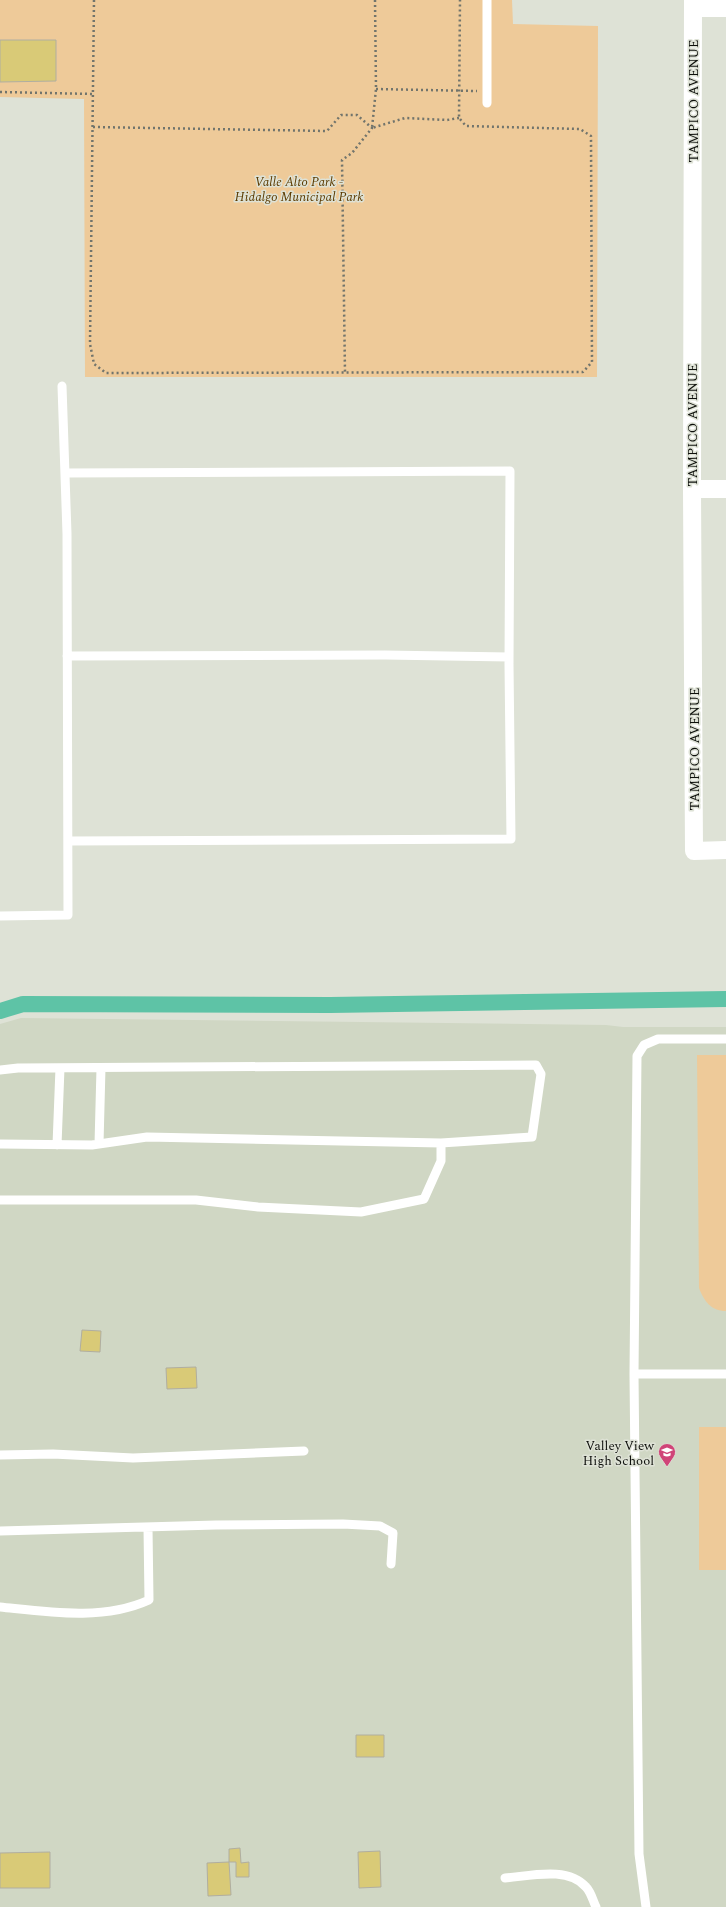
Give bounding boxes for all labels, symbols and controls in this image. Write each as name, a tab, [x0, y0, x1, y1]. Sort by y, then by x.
street label: TAMPICO AVENUE	[684, 39, 704, 163]
park label: Valle Alto Park - Hidalgo Municipal Park	[235, 172, 363, 207]
street label: TAMPICO AVENUE	[683, 363, 703, 487]
street label: TAMPICO AVENUE	[685, 687, 705, 811]
place label: Valley View High School	[583, 1436, 655, 1471]
school or university icon: Valley View High School	[657, 1442, 677, 1467]

